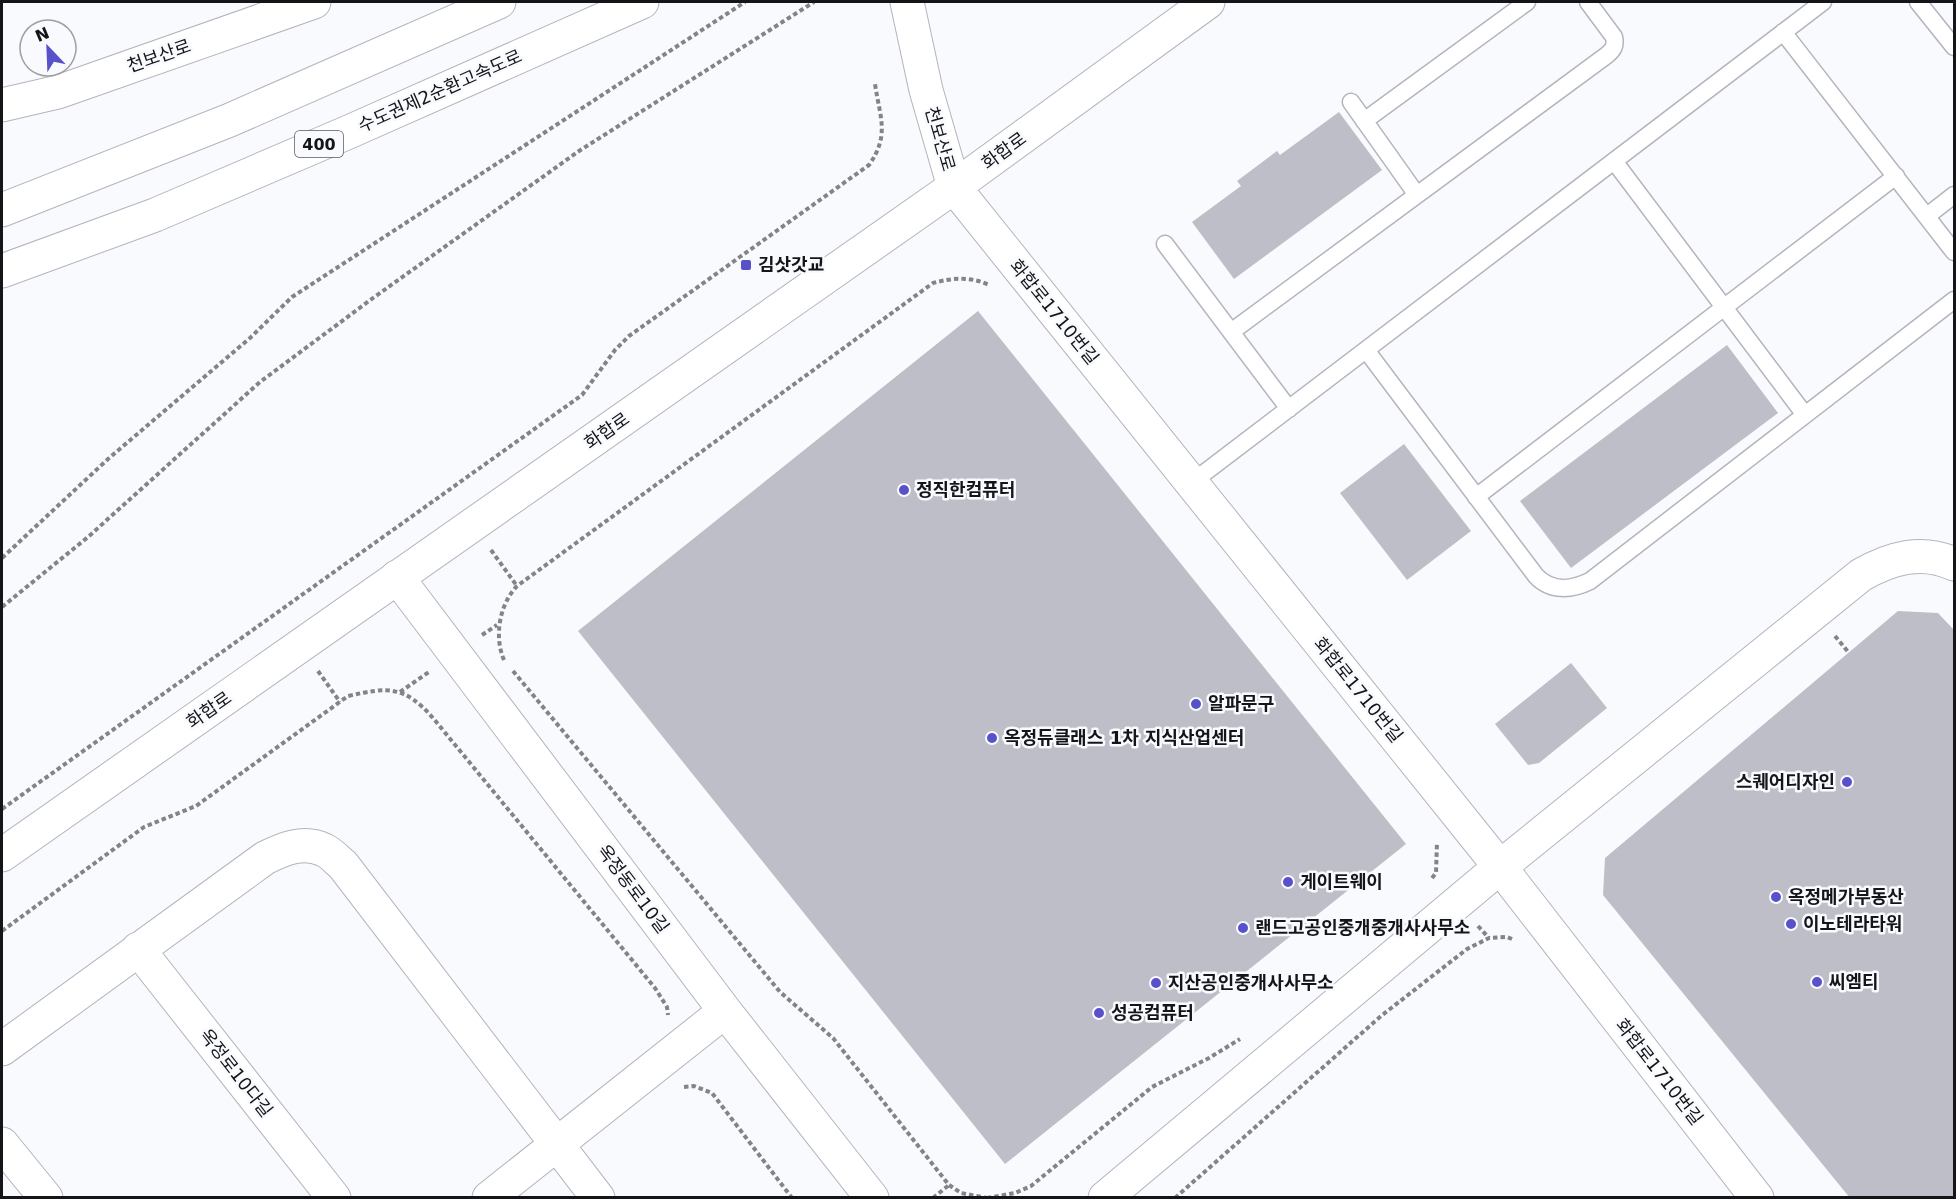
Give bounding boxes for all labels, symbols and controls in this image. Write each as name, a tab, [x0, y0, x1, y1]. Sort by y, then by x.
north arrow	[18, 18, 78, 78]
text: N	[32, 23, 52, 46]
street label: 천보산로	[124, 35, 194, 76]
street label: 수도권제2순환고속도로	[355, 45, 525, 136]
street label: 천보산로	[921, 104, 960, 174]
street label: 화합로	[977, 127, 1030, 174]
road number: 400	[295, 131, 343, 157]
place label: 김삿갓교	[758, 254, 824, 275]
street label: 화합로1710번길	[1006, 255, 1103, 368]
marker: 김삿갓교	[739, 258, 753, 272]
street label: 화합로	[580, 408, 633, 453]
place label: 정직한컴퓨터	[916, 479, 1015, 500]
marker: 정직한컴퓨터	[897, 483, 911, 497]
street label: 화합로1710번길	[1310, 633, 1407, 746]
street label: 화합로	[182, 687, 235, 732]
place label: 알파문구	[1208, 693, 1274, 714]
marker: 알파문구	[1189, 697, 1203, 711]
place label: 옥정듀클래스 1차 지식산업센터	[1004, 727, 1244, 748]
marker: 옥정듀클래스 1차 지식산업센터	[985, 731, 999, 745]
place label: 스퀘어디자인	[1736, 771, 1835, 792]
marker: 스퀘어디자인	[1840, 775, 1854, 789]
street label: 옥정동로10길	[593, 840, 674, 937]
place label: 게이트웨이	[1300, 871, 1383, 892]
marker: 게이트웨이	[1281, 875, 1295, 889]
place label: 옥정메가부동산	[1788, 886, 1904, 907]
marker: 옥정메가부동산	[1769, 890, 1783, 904]
place label: 이노테라타워	[1803, 913, 1902, 934]
place label: 랜드고공인중개중개사사무소	[1255, 917, 1470, 938]
marker: 이노테라타워	[1784, 917, 1798, 931]
marker: 랜드고공인중개중개사사무소	[1236, 921, 1250, 935]
place label: 씨엠티	[1829, 971, 1879, 992]
place label: 지산공인중개사사무소	[1168, 972, 1334, 993]
marker: 씨엠티	[1810, 975, 1824, 989]
marker: 지산공인중개사사무소	[1149, 976, 1163, 990]
place label: 성공컴퓨터	[1111, 1002, 1194, 1023]
marker: 성공컴퓨터	[1092, 1006, 1106, 1020]
street label: 화합로1710번길	[1612, 1015, 1707, 1129]
street label: 옥정로10다길	[196, 1025, 277, 1121]

